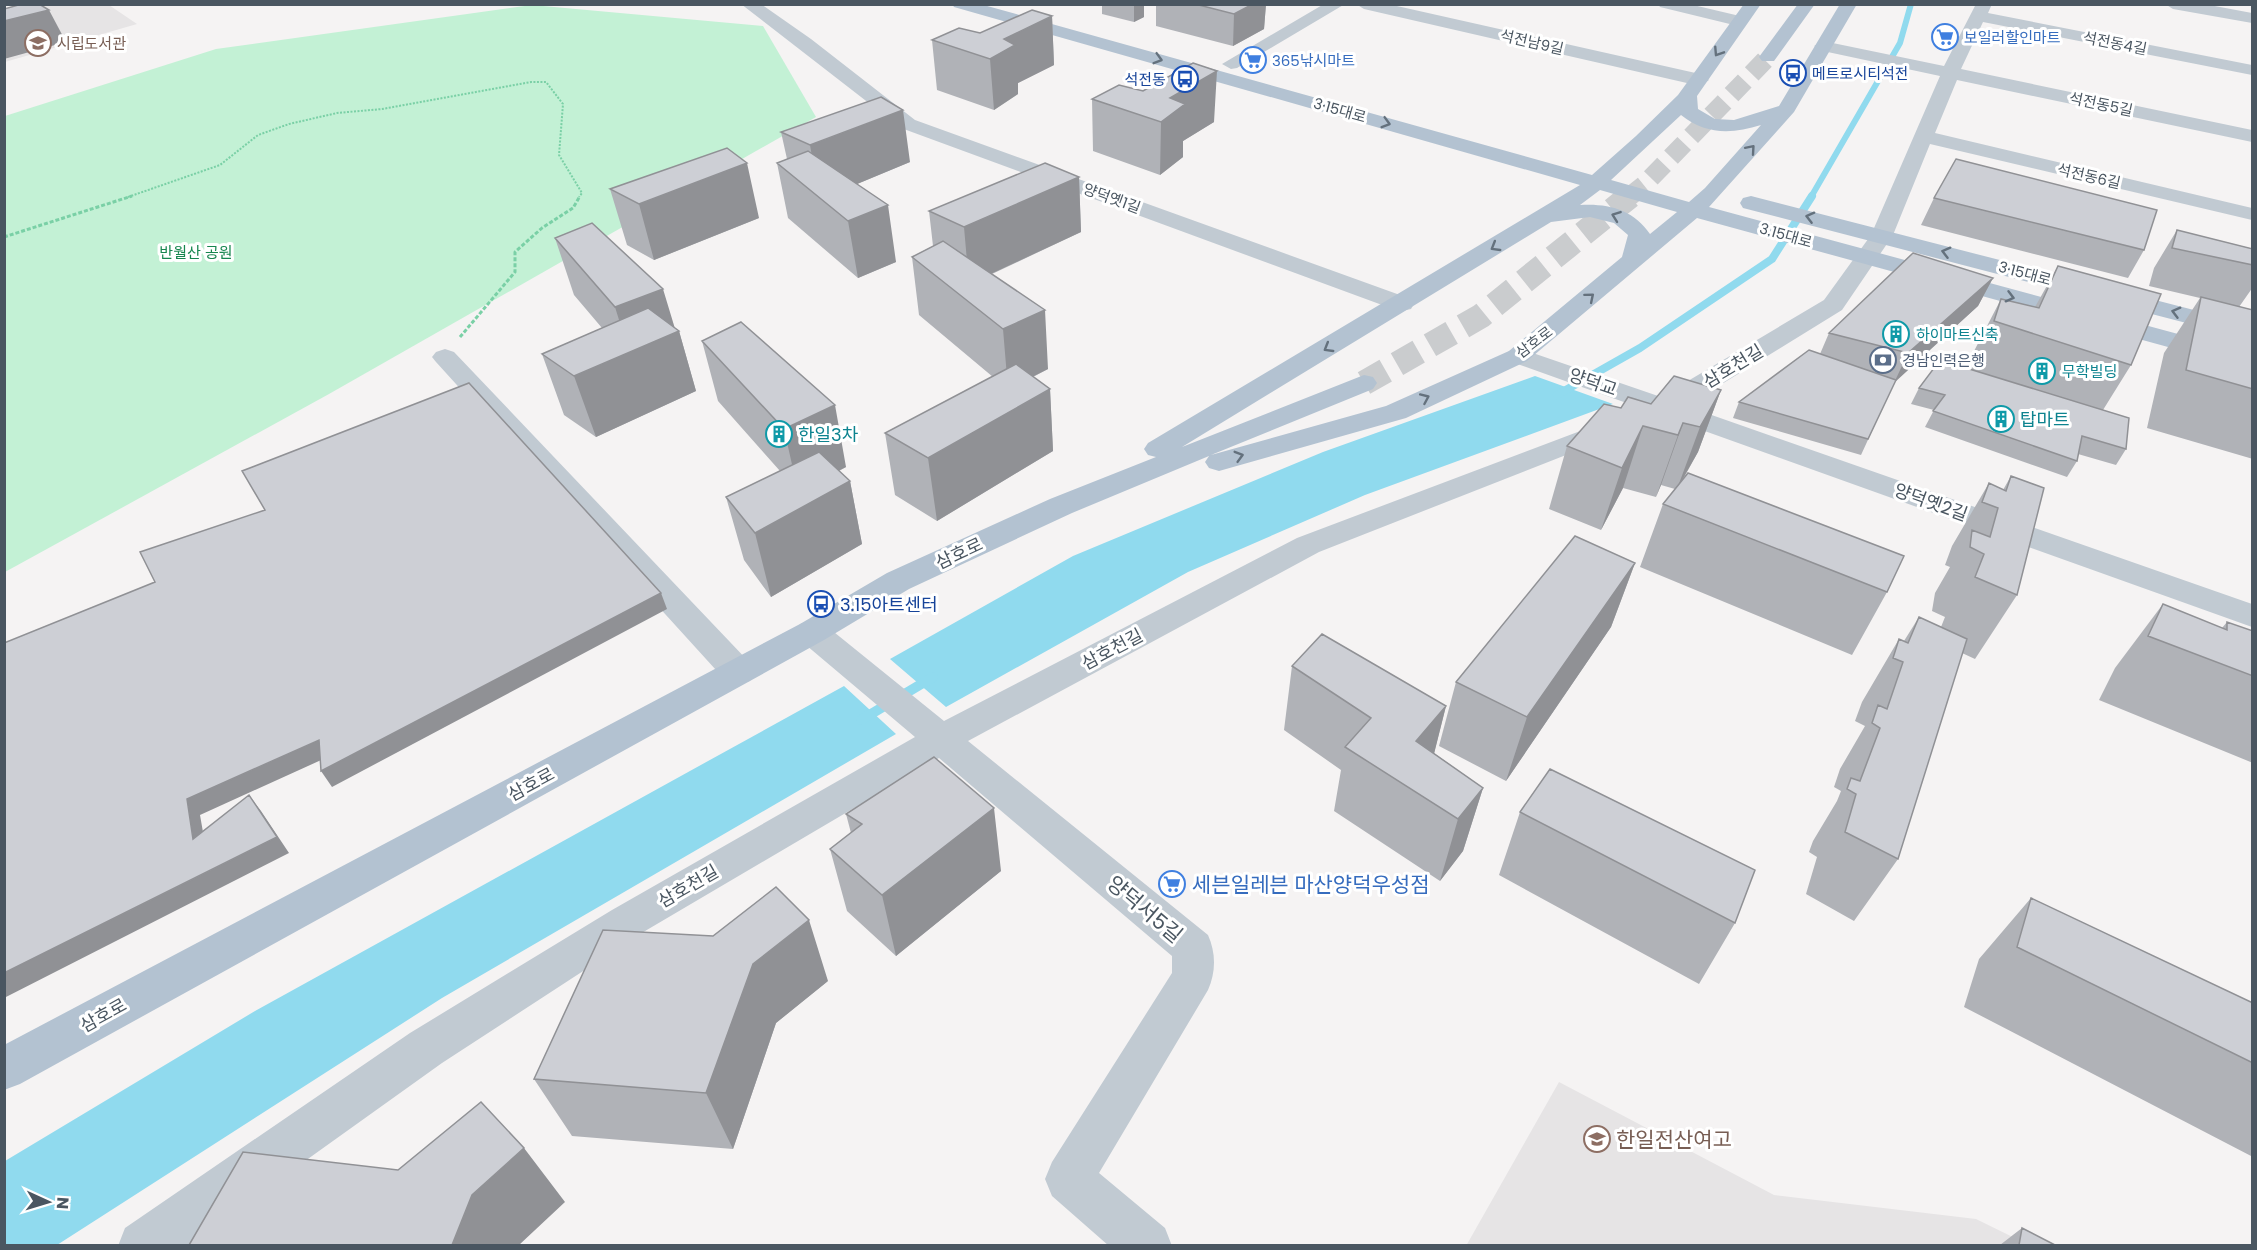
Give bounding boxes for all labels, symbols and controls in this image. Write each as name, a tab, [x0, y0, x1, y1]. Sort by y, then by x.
supermarket icon: 보일러할인마트	[1930, 22, 1960, 52]
street label: 석전남9길	[1498, 24, 1566, 60]
place label: 보일러할인마트	[1964, 27, 2061, 48]
street label: 석전동4길	[2081, 27, 2149, 59]
school or university icon: 시립도서관	[23, 28, 53, 58]
place label: 시립도서관	[57, 33, 126, 54]
supermarket icon: 365낚시마트	[1238, 45, 1268, 75]
one-way arrow	[1715, 45, 1726, 56]
place label: 365낚시마트	[1272, 50, 1355, 71]
one-way arrow	[1152, 52, 1163, 64]
bus stop icon: 메트로시티석전	[1778, 58, 1808, 88]
place label: 메트로시티석전	[1812, 63, 1909, 84]
bus stop icon: 석전동	[1170, 64, 1200, 94]
place label: 석전동	[1125, 69, 1166, 90]
street label: 석전동5길	[2067, 87, 2135, 121]
street label: 3·15대로	[1311, 92, 1369, 128]
one-way arrow	[1380, 116, 1391, 128]
one-way arrow	[1744, 145, 1755, 156]
street label: 석전동6길	[2055, 158, 2123, 194]
street label: 양덕옛1길	[1080, 178, 1144, 218]
one-way arrow	[1611, 210, 1622, 223]
one-way arrow	[1805, 212, 1815, 225]
street label: 3.15대로	[1757, 217, 1815, 253]
one-way arrow	[1491, 240, 1501, 252]
park label: 반월산 공원	[159, 242, 233, 263]
one-way arrow	[1942, 247, 1952, 259]
street label: 3·15대로	[1996, 256, 2054, 290]
one-way arrow	[2004, 290, 2015, 302]
one-way arrow	[1583, 294, 1594, 305]
one-way arrow	[2171, 307, 2181, 320]
building icon: 하이마트신축	[1881, 319, 1911, 349]
street label: 삼호로	[1511, 321, 1557, 363]
place label: 하이마트신축	[1916, 324, 1999, 345]
street label: 삼호천길	[1698, 338, 1768, 394]
one-way arrow	[1324, 341, 1334, 352]
bank icon: 경남인력은행	[1868, 345, 1898, 375]
place label: 경남인력은행	[1902, 350, 1985, 371]
building icon: 무학빌딩	[2027, 356, 2057, 386]
place label: 무학빌딩	[2062, 361, 2117, 382]
street label: 양덕교	[1565, 362, 1621, 402]
one-way arrow	[1418, 394, 1429, 406]
building icon: 탑마트	[1986, 404, 2016, 434]
place label: 탑마트	[2020, 407, 2070, 432]
building icon: 한일3차	[764, 419, 794, 449]
place label: 한일3차	[798, 422, 859, 447]
one-way arrow	[1233, 451, 1244, 463]
street label: 양덕옛2길	[1891, 477, 1971, 527]
street label: 삼호로	[931, 531, 987, 575]
bus stop icon: 3.15아트센터	[806, 589, 836, 619]
place label: 3.15아트센터	[840, 592, 938, 617]
street label: 삼호천길	[1077, 622, 1147, 676]
street label: 삼호로	[503, 761, 559, 807]
street label: 삼호천길	[653, 859, 723, 913]
street label: 양덕서5길	[1101, 869, 1189, 949]
supermarket icon: 세븐일레븐 마산양덕우성점	[1157, 869, 1187, 899]
place label: 세븐일레븐 마산양덕우성점	[1192, 870, 1429, 899]
street label: 삼호로	[75, 992, 131, 1038]
school or university icon: 한일전산여고	[1582, 1124, 1612, 1154]
place label: 한일전산여고	[1616, 1125, 1732, 1154]
north arrow	[18, 1172, 78, 1232]
text: N	[51, 1196, 74, 1210]

